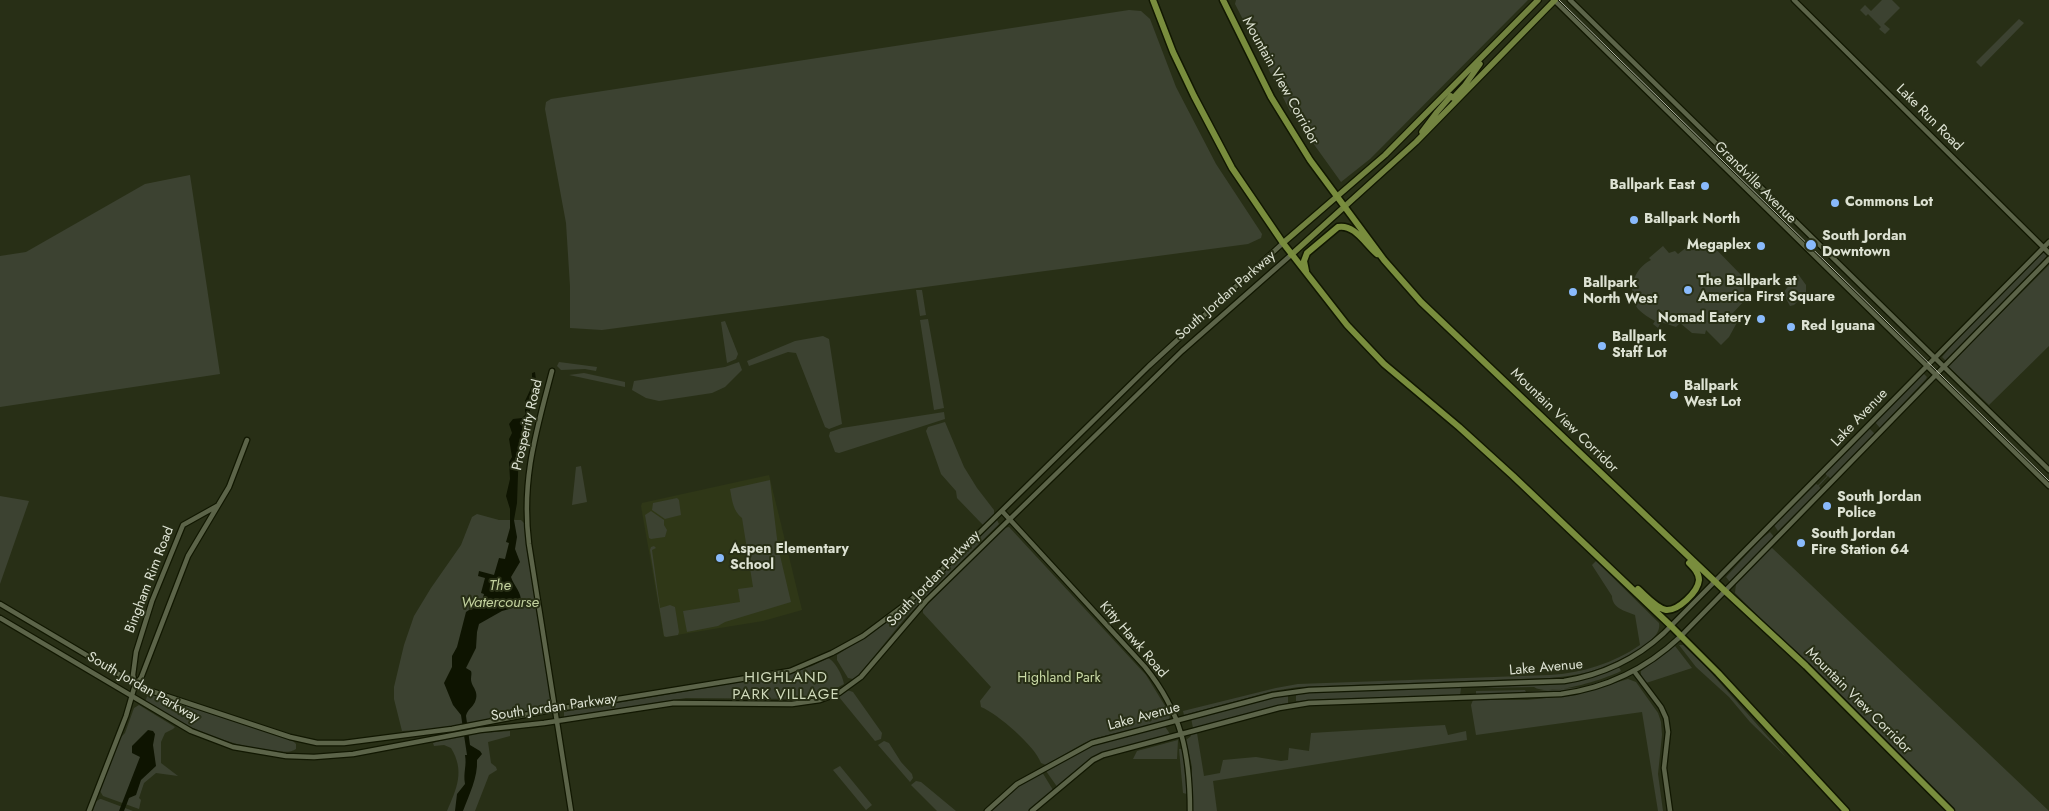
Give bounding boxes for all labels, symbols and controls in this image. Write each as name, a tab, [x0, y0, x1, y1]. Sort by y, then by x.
street label: Mountain View Corridor	[1238, 14, 1322, 148]
street label: Lake Run Road	[1892, 81, 1966, 155]
street label: Grandville Avenue	[1711, 139, 1799, 227]
place label: Ballpark East	[1610, 178, 1695, 194]
marker: Ballpark East	[1699, 180, 1711, 192]
place label: Commons Lot	[1845, 195, 1933, 211]
marker: Commons Lot	[1829, 197, 1841, 209]
place label: Ballpark North	[1644, 212, 1740, 228]
marker: Ballpark North	[1628, 214, 1640, 226]
place label: South Jordan Downtown	[1822, 229, 1907, 262]
place label: Megaplex	[1687, 238, 1751, 254]
marker: South Jordan Downtown	[1804, 238, 1818, 252]
marker: Megaplex	[1755, 240, 1767, 252]
street label: South Jordan Parkway	[1173, 248, 1279, 344]
place label: The Ballpark at America First Square	[1698, 274, 1835, 306]
place label: Ballpark North West	[1583, 276, 1657, 308]
marker: The Ballpark at America First Square	[1682, 284, 1694, 296]
marker: Ballpark North West	[1567, 286, 1579, 298]
place label: Nomad Eatery	[1658, 311, 1751, 327]
marker: Nomad Eatery	[1755, 313, 1767, 325]
place label: Red Iguana	[1801, 319, 1875, 335]
marker: Red Iguana	[1785, 321, 1797, 333]
place label: Ballpark Staff Lot	[1612, 330, 1667, 362]
marker: Ballpark Staff Lot	[1596, 340, 1608, 352]
street label: Mountain View Corridor	[1507, 365, 1621, 477]
street label: Prosperity Road	[509, 378, 547, 472]
place label: Ballpark West Lot	[1684, 379, 1741, 412]
street label: Lake Avenue	[1828, 386, 1892, 450]
marker: Ballpark West Lot	[1668, 389, 1680, 401]
place label: South Jordan Police	[1837, 490, 1922, 522]
marker: South Jordan Police	[1821, 500, 1833, 512]
street label: Bingham Rim Road	[122, 524, 178, 636]
street label: South Jordan Parkway	[884, 527, 984, 631]
place label: South Jordan Fire Station 64	[1811, 527, 1909, 560]
marker: South Jordan Fire Station 64	[1795, 537, 1807, 549]
place label: Aspen Elementary School	[730, 542, 849, 574]
marker: Aspen Elementary School	[714, 552, 726, 564]
water label: The Watercourse	[461, 577, 539, 612]
street label: Kitty Hawk Road	[1095, 598, 1171, 682]
street label: Mountain View Corridor	[1801, 644, 1915, 758]
street label: South Jordan Parkway	[84, 649, 202, 727]
street label: Lake Avenue	[1508, 656, 1584, 680]
district label: HIGHLAND PARK VILLAGE	[731, 669, 841, 704]
park label: Highland Park	[1017, 671, 1101, 687]
street label: South Jordan Parkway	[490, 691, 618, 725]
street label: Lake Avenue	[1106, 699, 1182, 735]

